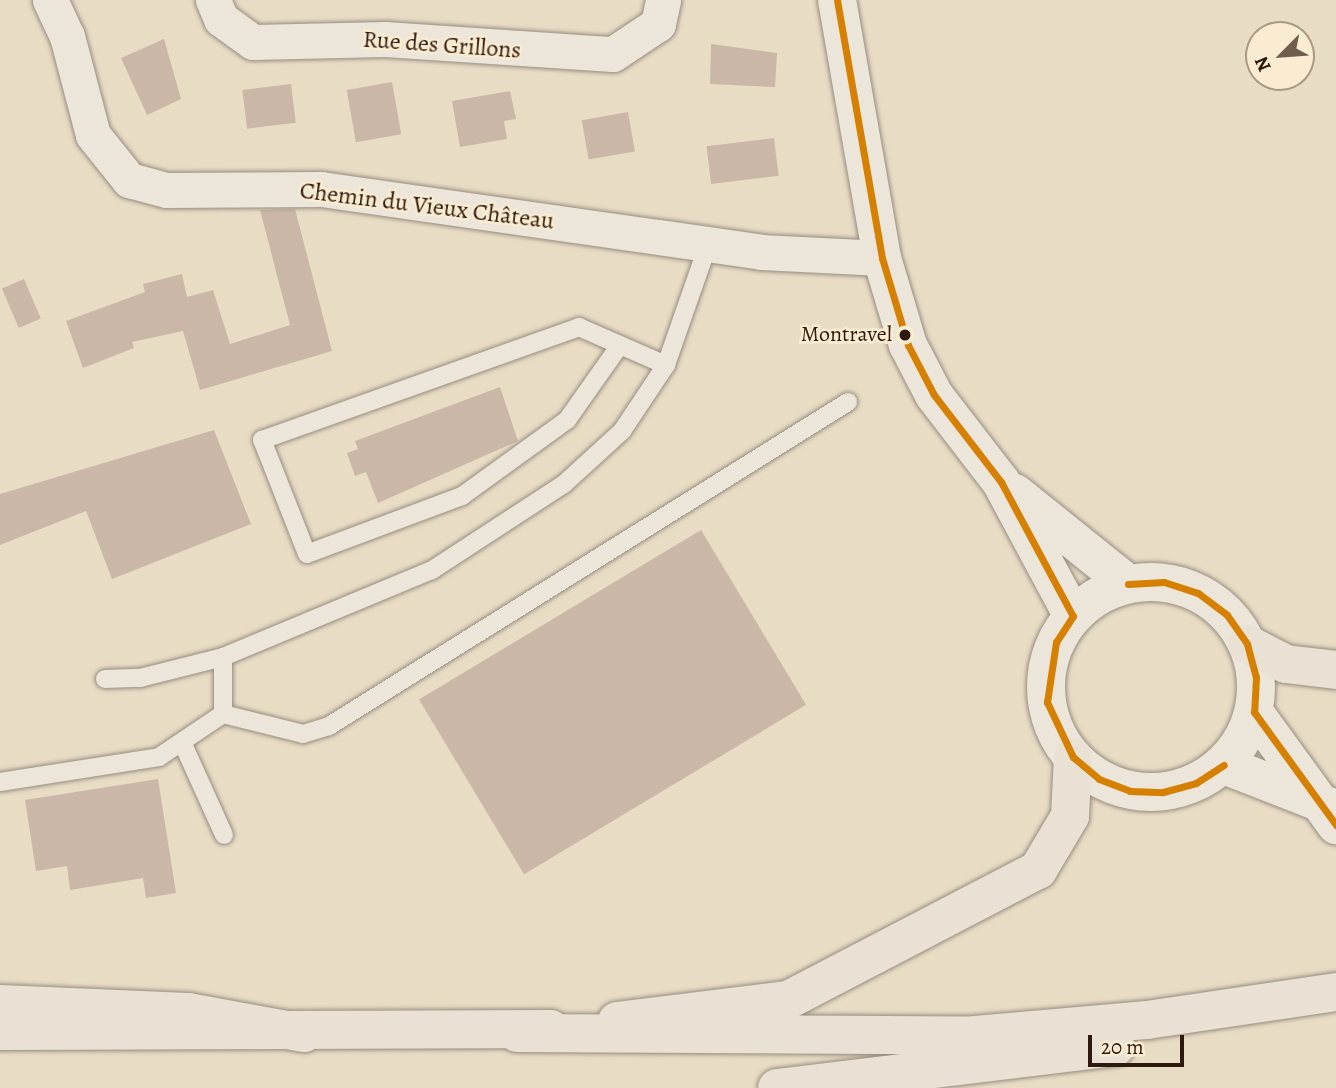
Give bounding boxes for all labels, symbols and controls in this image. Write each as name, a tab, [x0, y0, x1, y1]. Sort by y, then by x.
north arrow	[1245, 21, 1315, 91]
street label: Rue des Grillons	[362, 25, 522, 65]
text: N	[1248, 52, 1277, 76]
street label: Chemin du Vieux Château	[298, 176, 556, 236]
place label: Montravel	[801, 322, 892, 348]
marker: Montravel	[898, 328, 912, 342]
scale bar	[1091, 1021, 1187, 1066]
text: 20 m	[1101, 1033, 1144, 1061]

